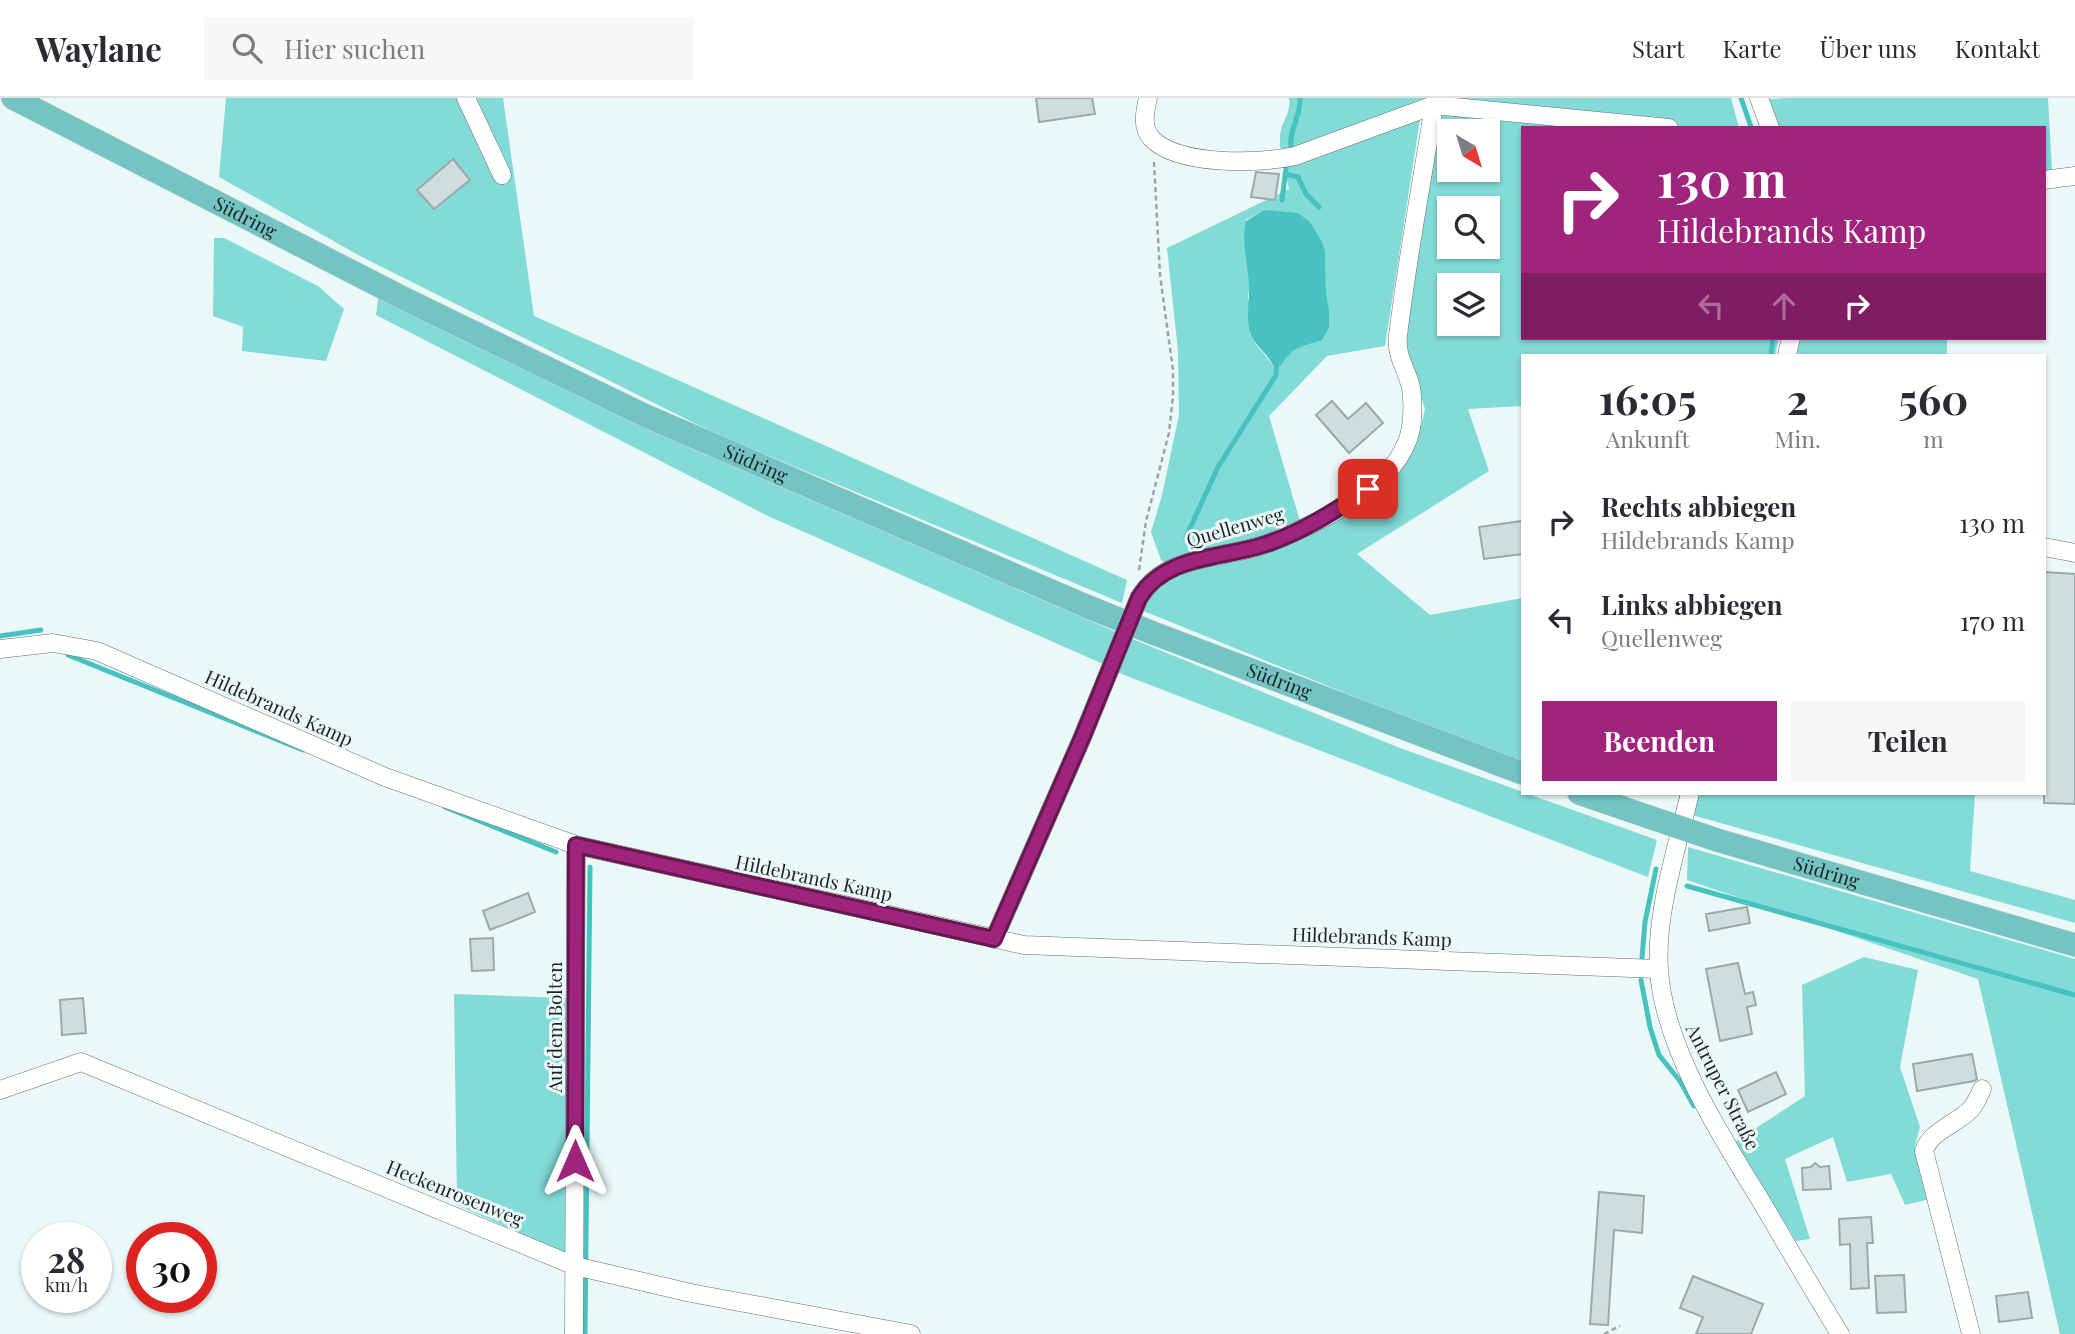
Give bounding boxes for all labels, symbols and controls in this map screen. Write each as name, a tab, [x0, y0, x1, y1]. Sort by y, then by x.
search box	[204, 17, 694, 80]
text: Waylane	[35, 26, 162, 70]
icon: search	[228, 29, 266, 67]
text: Hier suchen	[284, 31, 425, 66]
text: Start	[1632, 32, 1685, 64]
text: Karte	[1723, 32, 1782, 64]
text: Über uns	[1820, 32, 1917, 64]
text: Kontakt	[1955, 32, 2040, 64]
north arrow	[1437, 119, 1500, 182]
map controls	[1437, 119, 1500, 336]
text: 130 m	[1657, 145, 1787, 210]
icon: right	[1542, 154, 1633, 245]
street label: Südring	[210, 189, 282, 243]
button: search	[1437, 196, 1500, 259]
text: Hildebrands Kamp	[1657, 208, 1926, 251]
button: layers	[1437, 273, 1500, 336]
icon: left	[1692, 287, 1730, 325]
icon: ahead	[1765, 287, 1803, 325]
icon: right	[1838, 287, 1876, 325]
text: 16:05	[1599, 370, 1697, 426]
text: 2	[1787, 370, 1809, 426]
text: 560	[1898, 370, 1968, 426]
text: Ankunft	[1606, 423, 1690, 454]
text: Min.	[1774, 423, 1821, 454]
text: m	[1923, 423, 1944, 454]
street label: Südring	[720, 437, 792, 488]
pin	[1338, 459, 1398, 519]
icon: arrive	[1349, 470, 1387, 508]
text: Rechts abbiegen	[1601, 489, 1796, 524]
street label: Quellenweg	[1183, 500, 1287, 552]
icon: right	[1542, 503, 1580, 541]
text: 130 m	[1959, 505, 2025, 540]
text: Hildebrands Kamp	[1601, 524, 1795, 555]
text: Links abbiegen	[1601, 587, 1782, 622]
icon: left	[1542, 601, 1580, 639]
text: 170 m	[1960, 603, 2025, 638]
text: Quellenweg	[1601, 622, 1722, 653]
street label: Südring	[1243, 656, 1316, 704]
street label: Hildebrands Kamp	[201, 663, 358, 751]
button: Beenden	[1542, 701, 1777, 781]
button: Teilen	[1791, 701, 2025, 781]
street label: Hildebrands Kamp	[733, 848, 895, 906]
street label: Südring	[1791, 849, 1863, 893]
street label: Hildebrands Kamp	[1292, 920, 1452, 952]
street label: Auf dem Bolten	[541, 961, 567, 1093]
street label: Antruper Straße	[1680, 1018, 1767, 1154]
position arrow	[538, 1124, 612, 1198]
street label: Heckenrosenweg	[383, 1153, 528, 1231]
speed limit sign: 30	[126, 1222, 217, 1313]
text: 28	[48, 1235, 85, 1282]
text: km/h	[45, 1273, 88, 1297]

